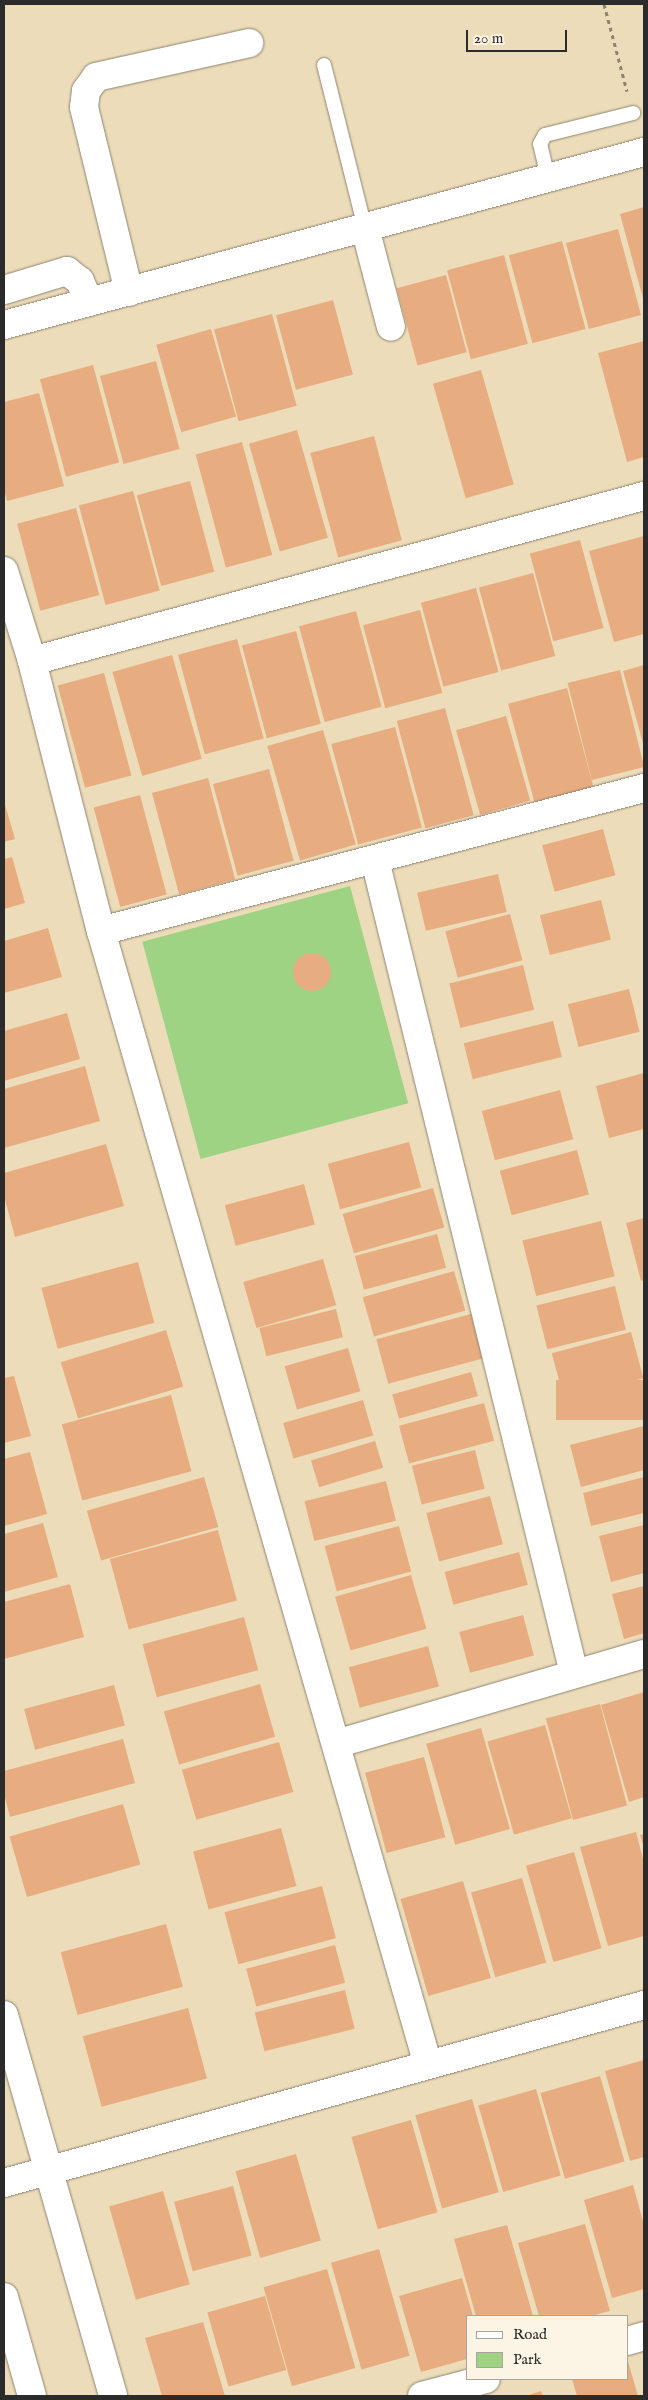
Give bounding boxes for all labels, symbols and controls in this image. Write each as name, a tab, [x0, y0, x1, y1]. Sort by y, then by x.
scale bar	[468, 20, 569, 52]
text: 20 m	[474, 29, 503, 48]
legend	[466, 2315, 628, 2380]
text: Road	[513, 2325, 547, 2344]
text: Park	[513, 2350, 542, 2369]

